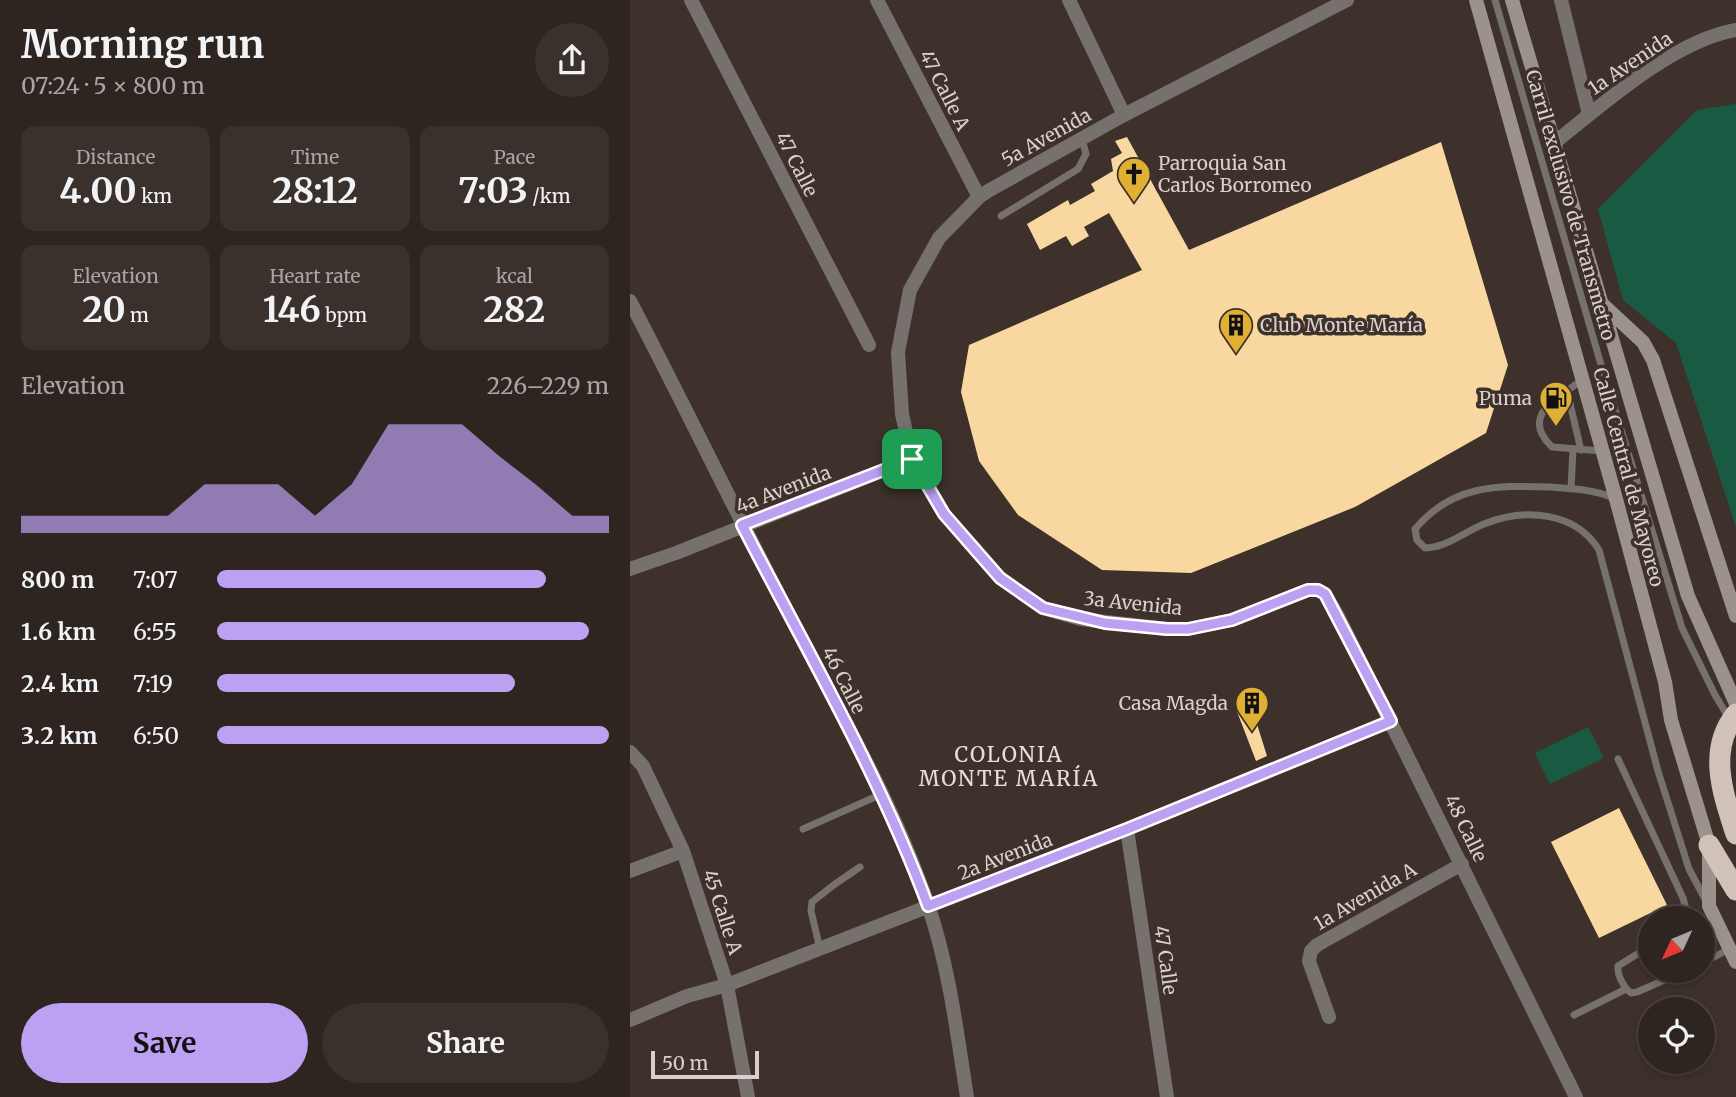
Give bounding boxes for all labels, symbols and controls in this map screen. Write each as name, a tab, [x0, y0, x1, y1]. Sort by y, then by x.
text: Morning run	[21, 21, 264, 68]
button: share	[535, 23, 609, 97]
street label: 1a Avenida	[1583, 26, 1677, 100]
street label: 47 Calle A	[914, 46, 976, 135]
street label: Carril exclusivo de Transmetro	[1521, 67, 1621, 343]
text: 07:24 · 5 × 800 m	[21, 71, 205, 100]
street label: 5a Avenida	[997, 103, 1095, 171]
street label: 47 Calle	[770, 128, 824, 201]
text: Distance	[76, 145, 155, 169]
text: Time	[291, 145, 339, 169]
text: Pace	[494, 145, 535, 169]
place label: Parroquia San Carlos Borromeo	[1158, 151, 1312, 197]
church icon: Parroquia San Carlos Borromeo	[1115, 155, 1153, 204]
text: 4.00	[59, 169, 137, 213]
text: 28:12	[272, 169, 358, 213]
text: 7:03	[458, 169, 528, 213]
text: km	[137, 184, 172, 208]
text: /km	[528, 184, 571, 208]
text: Elevation	[73, 264, 159, 288]
text: Heart rate	[270, 264, 360, 288]
text: kcal	[496, 264, 533, 288]
text: 20	[82, 288, 126, 332]
text: 146	[263, 288, 321, 332]
text: 282	[483, 288, 545, 332]
text: m	[126, 303, 149, 327]
text: bpm	[321, 303, 367, 327]
building icon: Club Monte María	[1217, 306, 1255, 355]
place label: Club Monte María	[1260, 313, 1423, 337]
street label: Calle Central de Mayoreo	[1588, 365, 1670, 589]
text: Elevation	[21, 371, 125, 400]
text: 226–229 m	[487, 371, 609, 400]
fuel station icon: Puma	[1537, 379, 1575, 428]
place label: Puma	[1479, 386, 1532, 410]
pin	[882, 429, 942, 489]
icon: arrive	[893, 440, 931, 478]
street label: 4a Avenida	[732, 460, 834, 518]
text: 800 m	[21, 565, 94, 594]
text: 7:07	[133, 565, 178, 594]
street label: 3a Avenida	[1083, 586, 1183, 620]
text: 1.6 km	[21, 617, 96, 646]
text: 6:55	[133, 617, 177, 646]
street label: 46 Calle	[817, 642, 871, 718]
text: 2.4 km	[21, 669, 99, 698]
text: 7:19	[133, 669, 173, 698]
building icon: Casa Magda	[1233, 684, 1271, 733]
place label: Casa Magda	[1119, 691, 1228, 715]
text: 3.2 km	[21, 721, 98, 750]
text: 6:50	[133, 721, 179, 750]
district label: COLONIA MONTE MARÍA	[919, 741, 1099, 792]
street label: 48 Calle	[1439, 790, 1493, 866]
street label: 2a Avenida	[954, 827, 1056, 885]
street label: 1a Avenida A	[1309, 857, 1421, 935]
street label: 45 Calle A	[698, 866, 748, 958]
north arrow	[1638, 906, 1715, 984]
map controls	[1638, 906, 1715, 1074]
street label: 47 Calle	[1149, 924, 1183, 996]
button: locate	[1638, 997, 1715, 1074]
button: Save	[21, 1003, 308, 1083]
button: Share	[322, 1003, 609, 1083]
scale bar	[651, 1048, 760, 1080]
text: 50 m	[662, 1051, 708, 1075]

